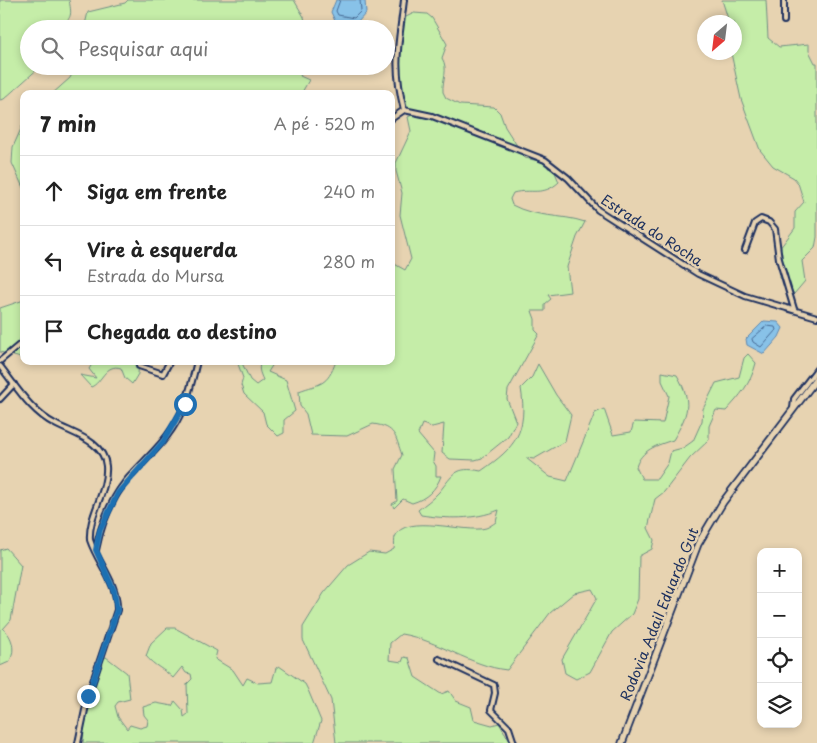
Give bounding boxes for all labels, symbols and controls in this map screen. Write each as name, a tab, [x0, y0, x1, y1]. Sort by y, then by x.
north arrow	[697, 15, 742, 60]
search box	[20, 20, 395, 75]
icon: search	[38, 34, 66, 62]
text: Pesquisar aqui	[78, 34, 208, 62]
text: 7 min	[40, 107, 96, 139]
text: A pé · 520 m	[274, 111, 375, 135]
icon: ahead	[40, 177, 68, 205]
text: Siga em frente	[87, 177, 227, 205]
text: 240 m	[323, 179, 375, 203]
street label: Estrada do Rocha	[597, 189, 707, 271]
text: Vire à esquerda	[87, 235, 238, 263]
icon: left	[40, 247, 68, 275]
text: 280 m	[323, 249, 375, 273]
text: Estrada do Mursa	[87, 263, 224, 287]
icon: arrive	[40, 317, 68, 345]
text: Chegada ao destino	[87, 317, 277, 345]
route start	[174, 393, 197, 416]
street label: Rodovia Adail Eduardo Gut	[615, 524, 704, 704]
map controls	[757, 548, 802, 728]
button: +	[757, 548, 802, 593]
button: −	[757, 593, 802, 638]
button: locate	[757, 638, 802, 683]
button: layers	[757, 683, 802, 728]
route end	[77, 685, 100, 708]

